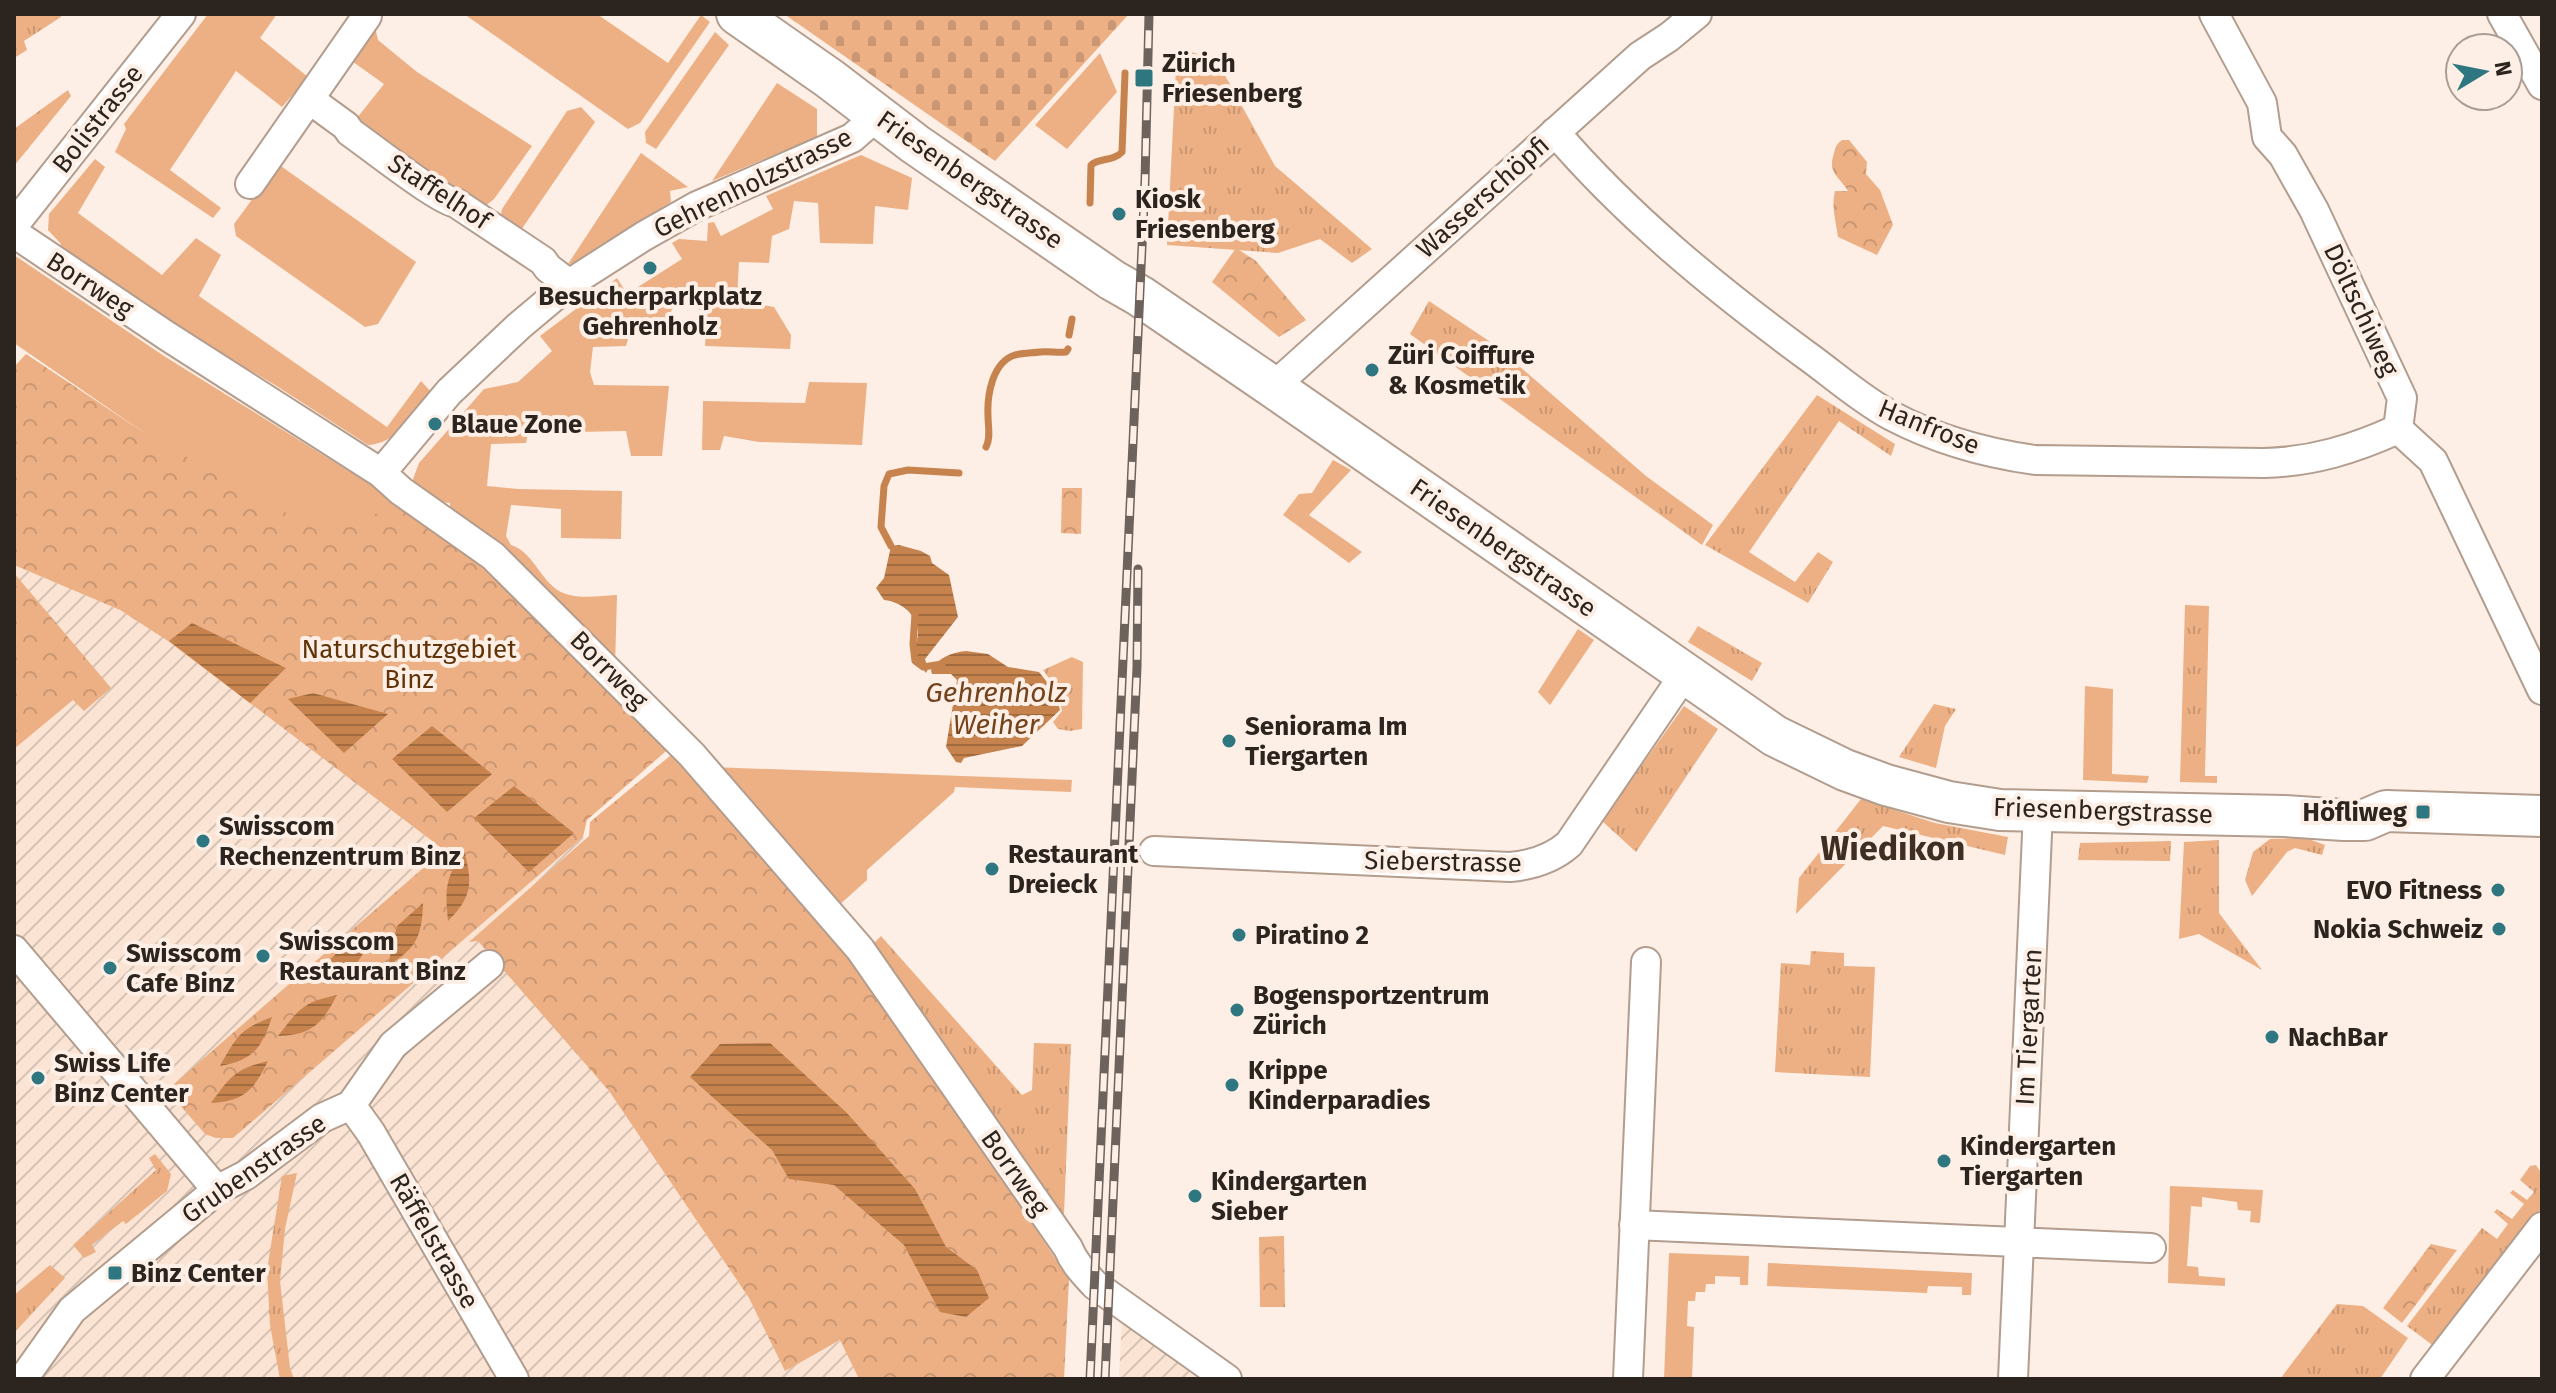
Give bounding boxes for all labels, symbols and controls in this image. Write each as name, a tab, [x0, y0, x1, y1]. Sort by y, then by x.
north arrow	[2444, 32, 2524, 112]
place label: Zürich Friesenberg	[1162, 48, 1303, 109]
street label: Bolistrasse	[46, 59, 150, 179]
text: N	[2489, 59, 2518, 78]
marker: Zürich Friesenberg	[1133, 67, 1155, 89]
street label: Friesenbergstrasse	[871, 104, 1069, 256]
street label: Gehrenholzstrasse	[649, 122, 857, 244]
street label: Wasserschöpfi	[1410, 129, 1556, 265]
street label: Staffelhof	[382, 148, 498, 238]
place label: Kiosk Friesenberg	[1135, 184, 1276, 245]
marker: Kiosk Friesenberg	[1110, 205, 1128, 223]
street label: Döltschiweg	[2317, 239, 2405, 382]
street label: Borrweg	[41, 245, 140, 325]
marker: Besucherparkplatz Gehrenholz	[641, 259, 659, 277]
place label: Besucherparkplatz Gehrenholz	[538, 281, 762, 342]
place label: Züri Coiffure & Kosmetik	[1388, 340, 1535, 401]
marker: Züri Coiffure & Kosmetik	[1363, 361, 1381, 379]
street label: Hanfrose	[1874, 393, 1984, 461]
place label: Blaue Zone	[451, 409, 582, 440]
marker: Blaue Zone	[426, 415, 444, 433]
street label: Friesenbergstrasse	[1404, 472, 1602, 624]
street label: Borrweg	[564, 625, 655, 716]
park label: Naturschutzgebiet Binz	[301, 634, 517, 695]
water label: Gehrenholz Weiher	[925, 676, 1068, 741]
place label: Seniorama Im Tiergarten	[1245, 711, 1407, 772]
marker: Seniorama Im Tiergarten	[1220, 732, 1238, 750]
street label: Friesenbergstrasse	[1992, 792, 2214, 830]
place label: Höfliweg	[2303, 797, 2408, 828]
marker: Höfliweg	[2414, 803, 2432, 821]
place label: Swisscom Rechenzentrum Binz	[219, 811, 461, 872]
district label: Wiedikon	[1821, 828, 1965, 869]
marker: Swisscom Rechenzentrum Binz	[194, 832, 212, 850]
place label: Restaurant Dreieck	[1008, 839, 1139, 900]
street label: Sieberstrasse	[1364, 845, 1522, 879]
marker: Restaurant Dreieck	[983, 860, 1001, 878]
place label: EVO Fitness	[2346, 875, 2482, 906]
marker: EVO Fitness	[2489, 881, 2507, 899]
place label: Nokia Schweiz	[2313, 914, 2483, 945]
place label: Piratino 2	[1255, 920, 1369, 951]
marker: Nokia Schweiz	[2490, 920, 2508, 938]
place label: Swisscom Restaurant Binz	[279, 926, 466, 987]
marker: Piratino 2	[1230, 926, 1248, 944]
place label: Swisscom Cafe Binz	[126, 938, 242, 999]
marker: Swisscom Restaurant Binz	[254, 947, 272, 965]
street label: Im Tiergarten	[2009, 948, 2049, 1106]
marker: Swisscom Cafe Binz	[101, 959, 119, 977]
place label: Bogensportzentrum Zürich	[1253, 980, 1489, 1041]
marker: Bogensportzentrum Zürich	[1228, 1001, 1246, 1019]
place label: NachBar	[2288, 1022, 2388, 1053]
marker: NachBar	[2263, 1028, 2281, 1046]
place label: Swiss Life Binz Center	[54, 1048, 189, 1109]
place label: Krippe Kinderparadies	[1248, 1055, 1431, 1116]
marker: Swiss Life Binz Center	[29, 1069, 47, 1087]
marker: Krippe Kinderparadies	[1223, 1076, 1241, 1094]
street label: Grubenstrasse	[176, 1108, 332, 1230]
street label: Borrweg	[974, 1124, 1056, 1222]
place label: Kindergarten Tiergarten	[1960, 1131, 2116, 1192]
marker: Kindergarten Tiergarten	[1935, 1152, 1953, 1170]
place label: Kindergarten Sieber	[1211, 1166, 1367, 1227]
street label: Räffelstrasse	[383, 1168, 485, 1314]
marker: Kindergarten Sieber	[1186, 1187, 1204, 1205]
place label: Binz Center	[131, 1258, 266, 1289]
marker: Binz Center	[106, 1264, 124, 1282]

